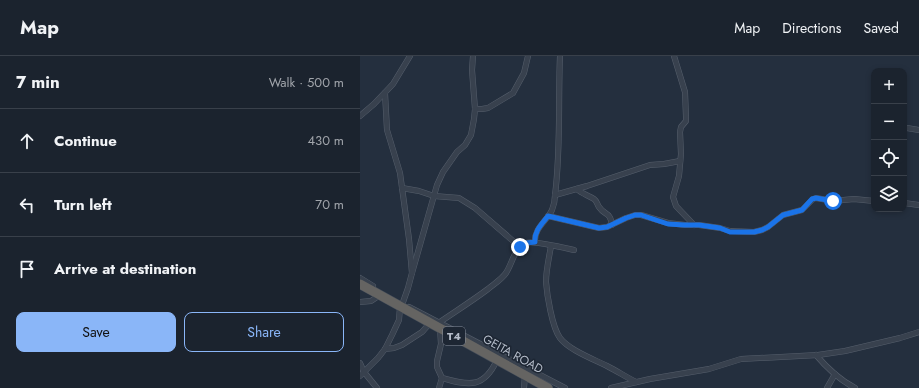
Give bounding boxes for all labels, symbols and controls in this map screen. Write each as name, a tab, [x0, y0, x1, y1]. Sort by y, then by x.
text: Map	[20, 14, 59, 41]
text: Map	[734, 18, 760, 38]
text: Directions	[782, 18, 842, 38]
text: Saved	[864, 18, 899, 38]
map controls	[871, 68, 907, 212]
button: +	[871, 68, 907, 104]
text: 7 min	[16, 70, 60, 94]
text: Walk · 500 m	[269, 73, 344, 92]
button: −	[871, 104, 907, 140]
icon: ahead	[16, 130, 38, 152]
text: Continue	[54, 130, 117, 152]
text: 430 m	[307, 131, 344, 150]
button: locate	[871, 140, 907, 176]
button: layers	[871, 176, 907, 212]
route start	[824, 192, 842, 210]
icon: left	[16, 194, 38, 216]
text: Turn left	[54, 194, 112, 216]
text: 70 m	[315, 195, 344, 214]
route end	[511, 238, 529, 256]
icon: arrive	[16, 258, 38, 280]
text: Arrive at destination	[54, 258, 196, 280]
button: Save	[16, 312, 176, 352]
button: Share	[184, 312, 344, 352]
road number: T4	[443, 327, 465, 345]
street label: GEITA ROAD	[479, 330, 547, 378]

